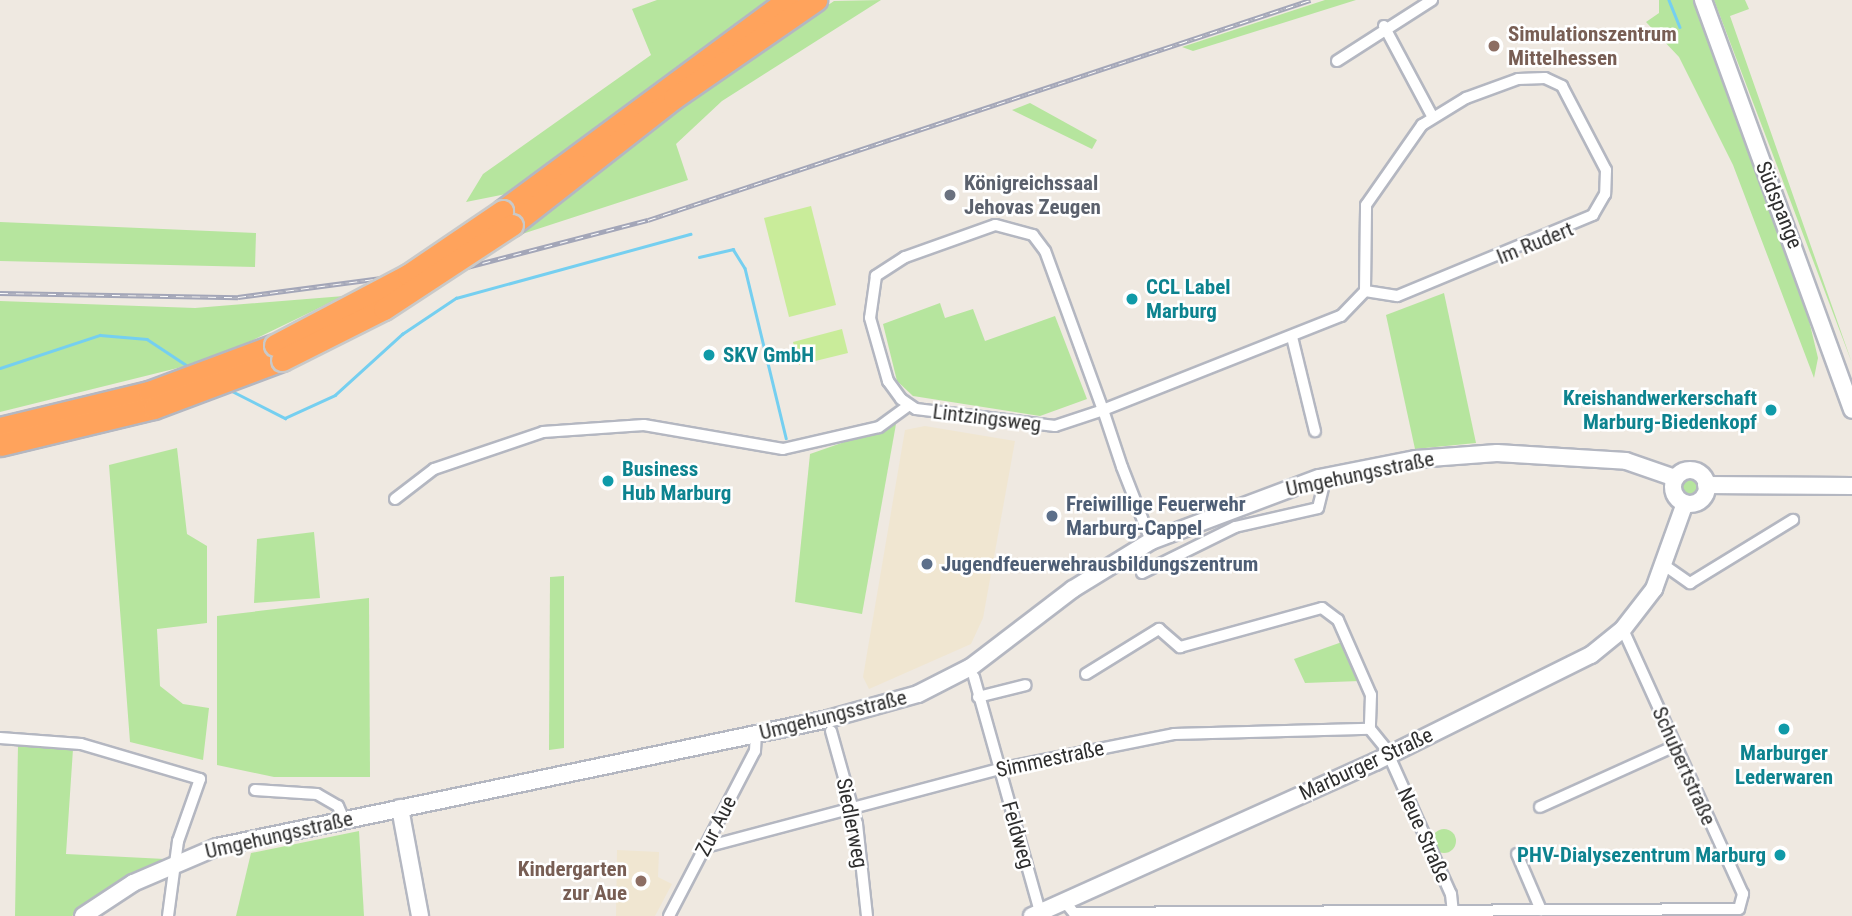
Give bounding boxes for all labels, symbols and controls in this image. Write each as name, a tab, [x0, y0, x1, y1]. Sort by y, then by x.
place label: Simulationszentrum Mittelhessen	[1508, 21, 1677, 71]
marker: Simulationszentrum Mittelhessen	[1486, 38, 1502, 54]
street label: Südspange	[1750, 158, 1808, 252]
place label: Königreichssaal Jehovas Zeugen	[964, 170, 1101, 220]
marker: Königreichssaal Jehovas Zeugen	[942, 187, 958, 203]
street label: Im Rudert	[1493, 216, 1577, 270]
place label: CCL Label Marburg	[1146, 274, 1231, 324]
marker: CCL Label Marburg	[1124, 291, 1140, 307]
place label: SKV GmbH	[723, 342, 814, 368]
marker: SKV GmbH	[701, 347, 717, 363]
place label: Kreishandwerkerschaft Marburg-Biedenkopf	[1563, 385, 1757, 435]
street label: Lintzingsweg	[931, 399, 1043, 437]
marker: Kreishandwerkerschaft Marburg-Biedenkopf	[1763, 402, 1779, 418]
street label: Umgehungsstraße	[1284, 446, 1436, 502]
place label: Business Hub Marburg	[622, 456, 731, 506]
marker: Business Hub Marburg	[600, 473, 616, 489]
place label: Freiwillige Feuerwehr Marburg-Cappel	[1066, 491, 1246, 541]
marker: Freiwillige Feuerwehr Marburg-Cappel	[1044, 508, 1060, 524]
place label: Jugendfeuerwehrausbildungszentrum	[941, 551, 1258, 577]
marker: Jugendfeuerwehrausbildungszentrum	[919, 556, 935, 572]
street label: Umgehungsstraße	[757, 685, 909, 745]
street label: Schubertstraße	[1647, 703, 1721, 829]
marker: Marburger Lederwaren	[1776, 721, 1792, 737]
street label: Marburger Straße	[1295, 722, 1437, 806]
street label: Simmestraße	[994, 735, 1106, 783]
place label: Marburger Lederwaren	[1735, 740, 1833, 790]
street label: Siedlerweg	[831, 776, 873, 870]
street label: Neue Straße	[1392, 783, 1456, 887]
street label: Zur Aue	[690, 792, 742, 860]
street label: Feldweg	[996, 798, 1040, 872]
street label: Umgehungsstraße	[203, 806, 355, 864]
place label: PHV-Dialysezentrum Marburg	[1517, 842, 1766, 868]
marker: PHV-Dialysezentrum Marburg	[1772, 847, 1788, 863]
place label: Kindergarten zur Aue	[518, 856, 627, 906]
marker: Kindergarten zur Aue	[633, 873, 649, 889]

